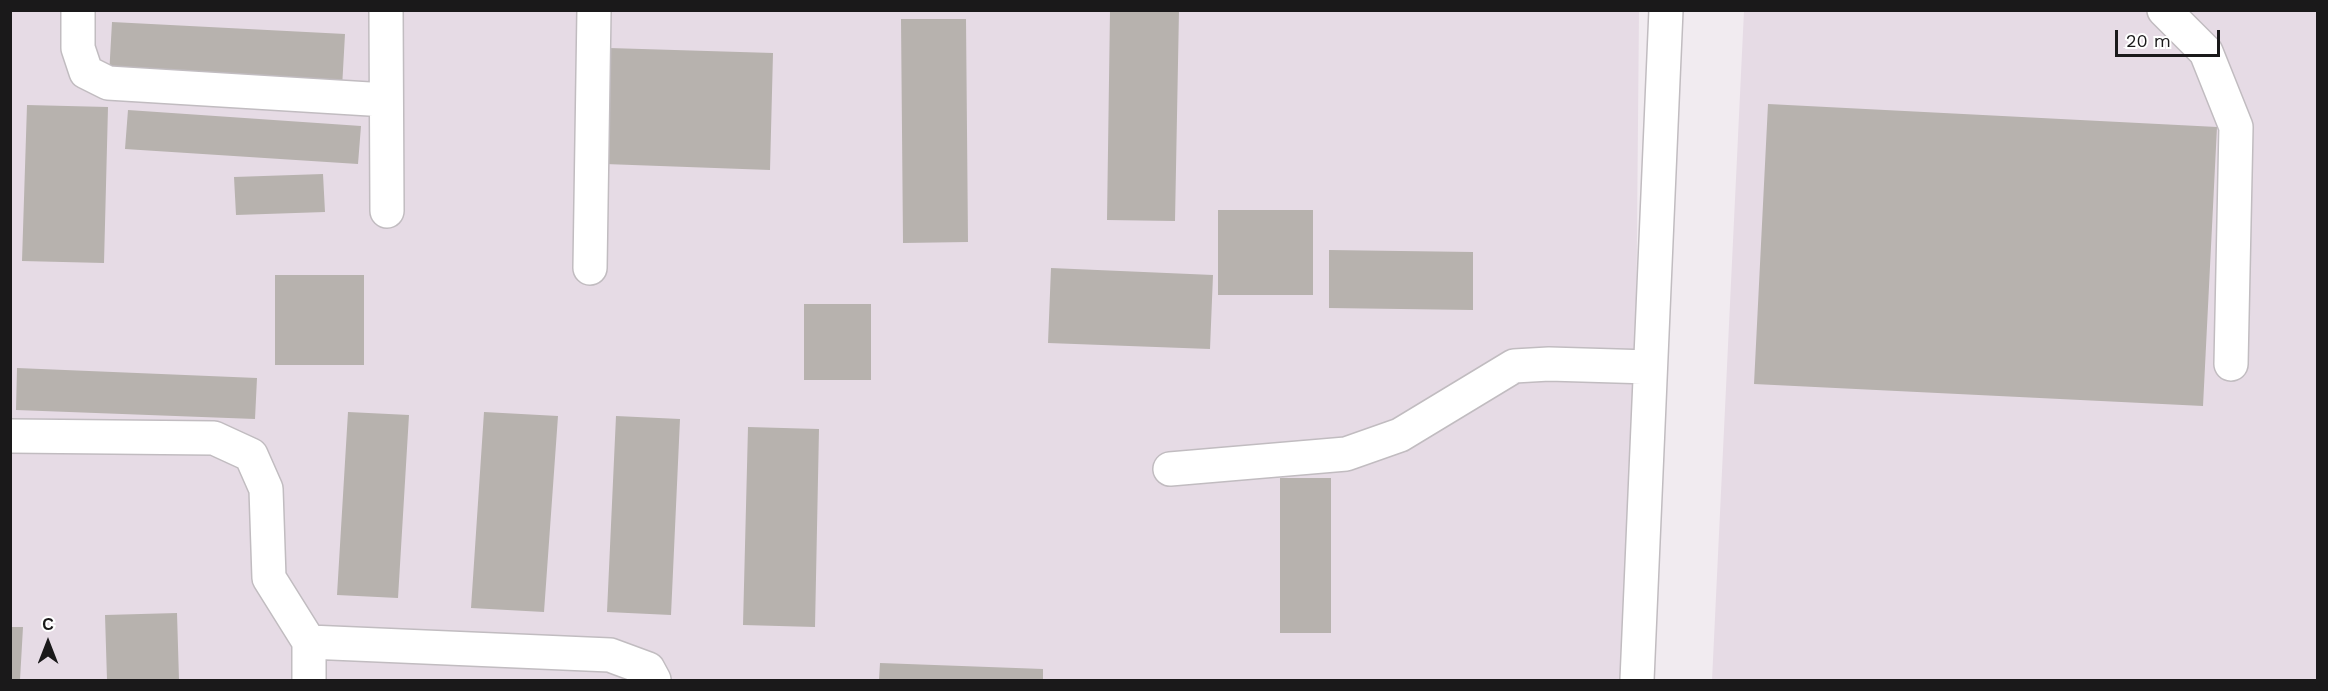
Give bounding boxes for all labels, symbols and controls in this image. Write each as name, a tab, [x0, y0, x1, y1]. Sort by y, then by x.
scale bar	[2118, 18, 2223, 56]
text: 20 m	[2126, 30, 2171, 51]
north arrow	[18, 613, 78, 673]
text: С	[42, 615, 54, 634]

